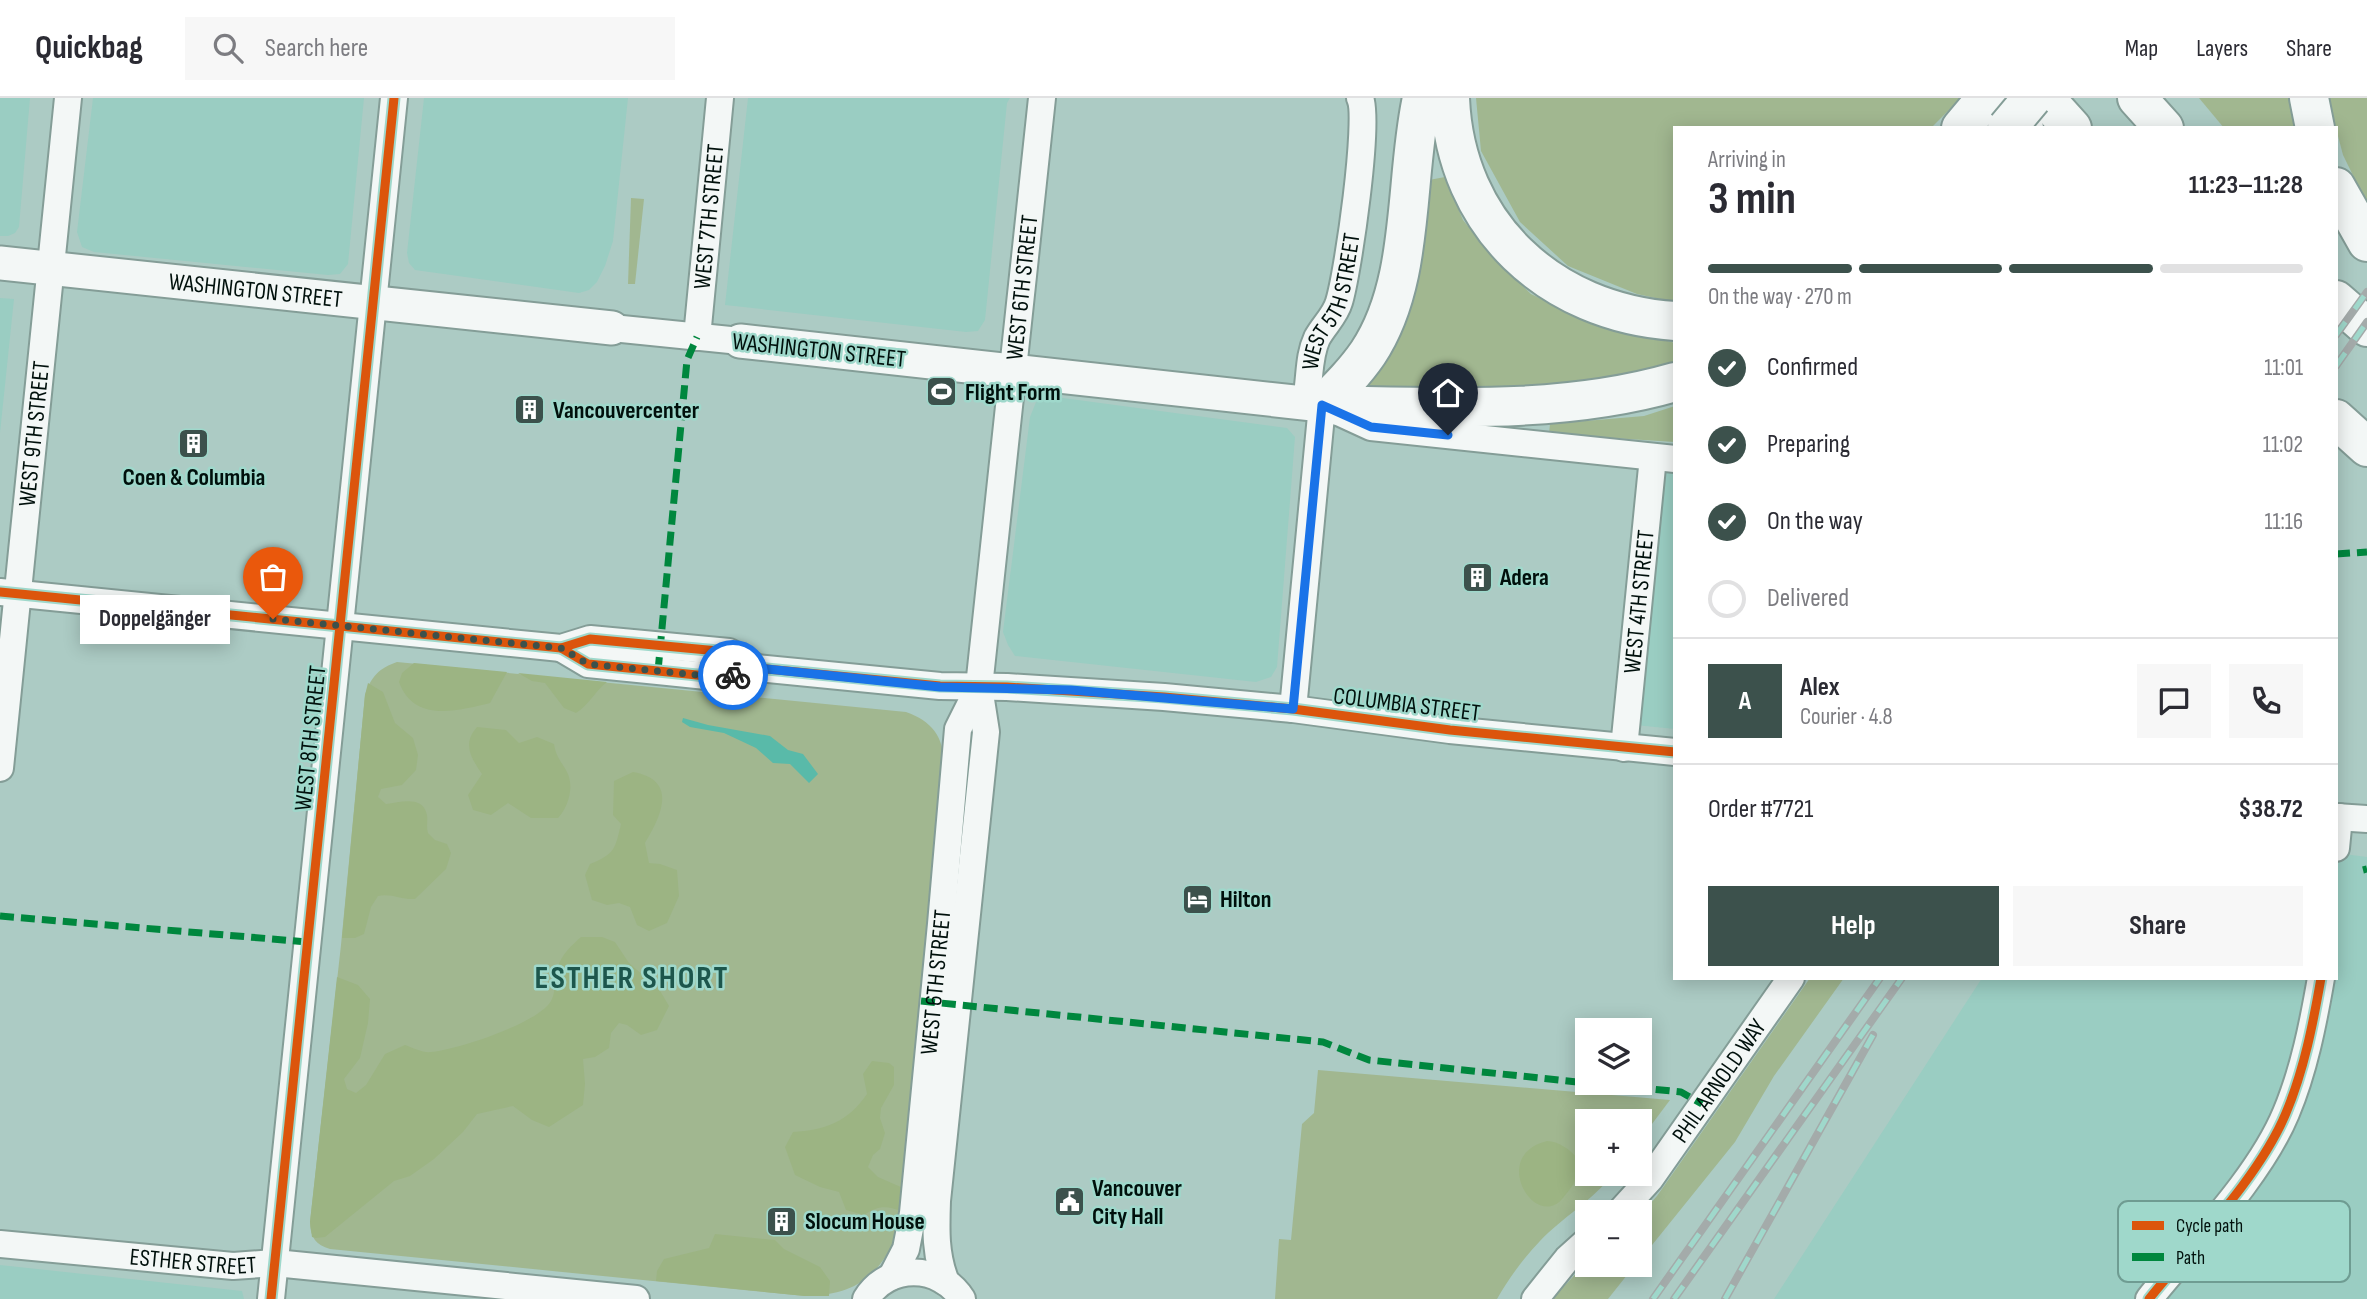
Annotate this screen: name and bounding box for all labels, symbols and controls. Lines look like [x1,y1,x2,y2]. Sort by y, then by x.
search box [185,17,675,80]
text: Quickbag [35,28,143,68]
icon: search [209,29,247,67]
text: Search here [265,33,368,64]
text: Map [2125,34,2158,63]
text: Layers [2196,34,2248,63]
text: Share [2286,34,2332,63]
street label: WEST 7TH STREET [688,142,731,291]
text: Arriving in [1708,146,1786,174]
text: 11:23–11:28 [2189,170,2303,201]
text: 3 min [1708,172,1796,227]
street label: WEST 6TH STREET [1000,213,1044,362]
street label: WEST 5TH STREET [1296,231,1367,372]
street label: WASHINGTON STREET [167,267,344,314]
text: On the way · 270 m [1708,283,1852,311]
street label: WASHINGTON STREET [731,327,907,374]
icon: check [1708,349,1746,387]
text: Confirmed [1767,352,1858,383]
text: 11:01 [2264,354,2303,382]
street label: WEST 9TH STREET [13,359,56,508]
pin [1418,363,1478,435]
icon: home [1429,374,1467,412]
sports icon: Flight Form [925,375,959,409]
place label: Flight Form [965,378,1061,407]
building icon: Vancouvercenter [513,393,547,427]
place label: Vancouvercenter [553,396,700,425]
building icon: Coen & Columbia [177,426,211,460]
icon: check [1708,426,1746,464]
text: Preparing [1767,429,1850,460]
text: 11:02 [2263,431,2303,459]
place label: Coen & Columbia [123,463,265,492]
icon: check [1708,503,1746,541]
text: On the way [1767,506,1863,537]
text: 11:16 [2264,508,2303,536]
street label: WEST 4TH STREET [1617,528,1661,675]
pin [243,547,303,619]
icon: bag [254,558,292,596]
building icon: Adera [1460,560,1494,594]
place label: Adera [1499,563,1549,592]
text: Delivered [1767,583,1849,614]
callout: Doppelgänger [80,594,231,644]
text: Doppelgänger [99,605,211,633]
courier [698,640,768,710]
icon: bike [714,656,752,694]
street label: WEST 8TH STREET [288,664,333,812]
button: chat [2137,664,2211,738]
button: phone [2229,664,2303,738]
text: Alex [1800,672,1840,703]
street label: COLUMBIA STREET [1332,681,1482,728]
text: A [1739,686,1751,717]
text: Courier · 4.8 [1800,703,1893,731]
text: Order #7721 [1708,794,1813,825]
text: $38.72 [2238,794,2303,825]
hotel icon: Hilton [1180,882,1214,916]
place label: Hilton [1220,885,1271,914]
button: Help [1708,886,1999,966]
button: Share [2013,886,2303,966]
street label: WEST 6TH STREET [914,908,957,1056]
district label: ESTHER SHORT [535,959,729,998]
street label: PHIL ARNOLD WAY [1666,1014,1773,1148]
map controls [1575,1018,1652,1277]
button: layers [1575,1018,1652,1095]
button: + [1575,1109,1652,1186]
place label: Vancouver City Hall [1092,1174,1182,1231]
public building icon: Vancouver City Hall [1052,1185,1086,1219]
button: − [1575,1200,1652,1277]
legend [2118,1201,2350,1282]
building icon: Slocum House [765,1204,799,1238]
place label: Slocum House [805,1207,925,1236]
text: Cycle path [2176,1215,2243,1238]
street label: ESTHER STREET [128,1242,258,1281]
text: Path [2176,1247,2205,1270]

